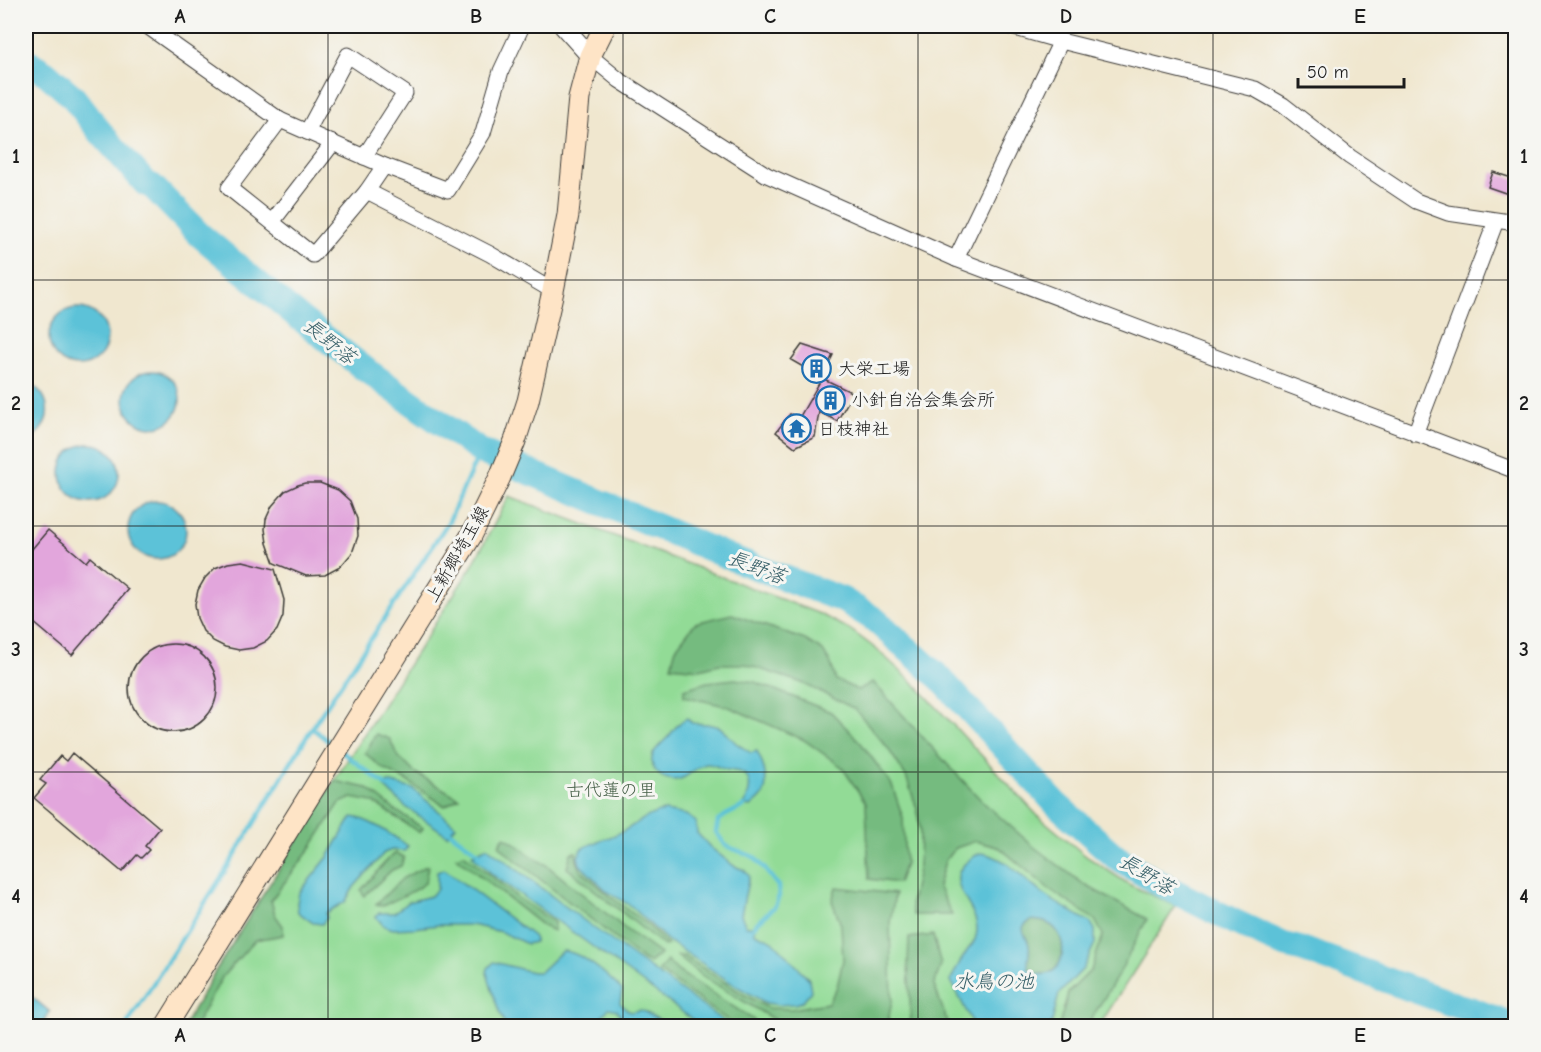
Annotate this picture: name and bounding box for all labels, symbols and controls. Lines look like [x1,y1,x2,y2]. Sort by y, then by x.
text: A [174,5,186,28]
text: B [470,5,482,28]
text: C [764,5,776,28]
text: D [1060,5,1072,28]
text: E [1354,5,1366,28]
scale bar [1298,51,1404,89]
text: 50 m [1307,62,1349,83]
text: 1 [12,145,20,168]
text: 1 [1520,145,1528,168]
water label: 長野落 [299,314,362,370]
building icon: 大栄工場 [801,353,833,385]
place label: 大栄工場 [838,359,910,380]
building icon: 小針自治会集会所 [814,384,846,416]
place label: 小針自治会集会所 [851,390,995,411]
text: 2 [11,392,21,415]
text: 2 [1519,392,1529,415]
temple icon: 日枝神社 [781,413,813,445]
place label: 日枝神社 [818,419,890,440]
street label: 上新郷埼玉線 [421,502,494,606]
water label: 長野落 [725,546,791,590]
text: 3 [11,638,21,661]
text: 3 [1519,638,1529,661]
park label: 古代蓮の里 [566,780,656,801]
water label: 長野落 [1115,849,1180,901]
text: 4 [11,885,21,908]
text: 4 [1519,885,1529,908]
water label: 水鳥の池 [954,970,1035,993]
text: A [174,1024,186,1047]
text: B [470,1024,482,1047]
text: C [764,1024,776,1047]
text: D [1060,1024,1072,1047]
text: E [1354,1024,1366,1047]

